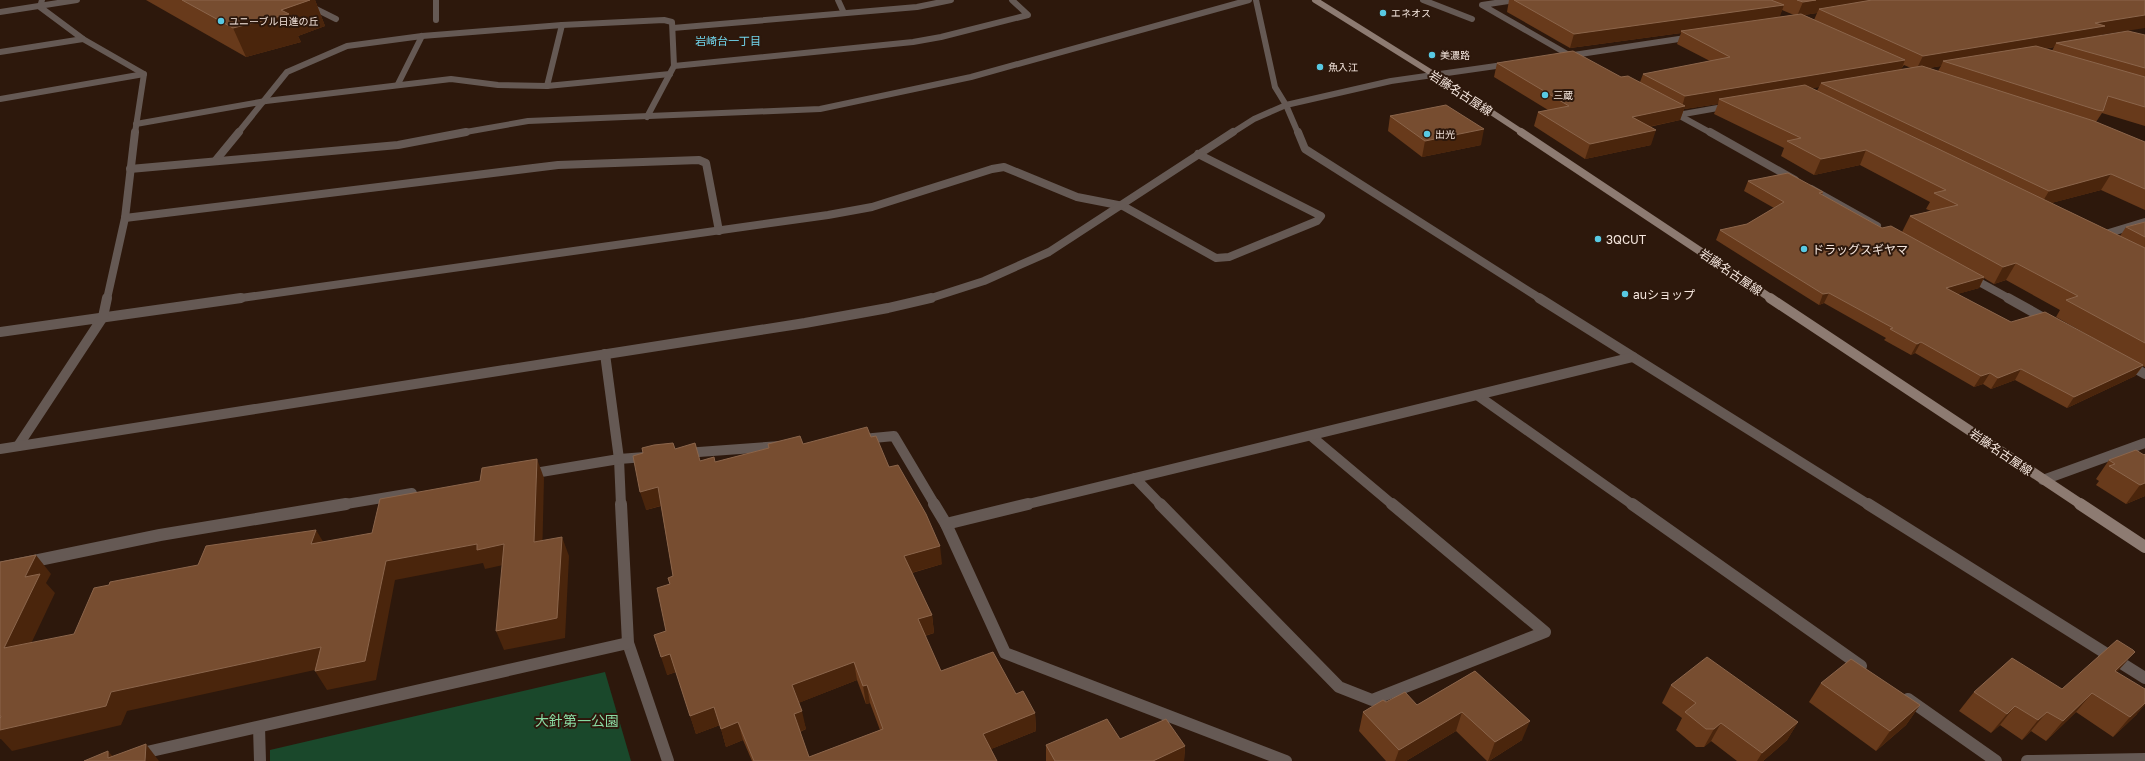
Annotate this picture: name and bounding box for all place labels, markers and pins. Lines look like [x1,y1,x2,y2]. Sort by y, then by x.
place label: エネオス [1391,7,1431,19]
marker: エネオス [1378,8,1388,18]
place label: ユニーブル日進の丘 [229,15,318,27]
marker: ユニーブル日進の丘 [216,16,226,26]
place label: 美濃路 [1440,49,1470,61]
marker: 美濃路 [1427,50,1437,60]
place label: 魚入江 [1328,61,1358,73]
marker: 魚入江 [1315,62,1325,72]
place label: 三蔵 [1553,89,1573,101]
marker: 三蔵 [1540,90,1550,100]
place label: 出光 [1435,128,1455,140]
marker: 出光 [1422,129,1432,139]
place label: 3QCUT [1606,232,1647,247]
marker: 3QCUT [1593,234,1603,244]
place label: ドラッグスギヤマ [1812,242,1908,257]
marker: ドラッグスギヤマ [1799,244,1809,254]
place label: auショップ [1633,287,1695,302]
marker: auショップ [1620,289,1630,299]

